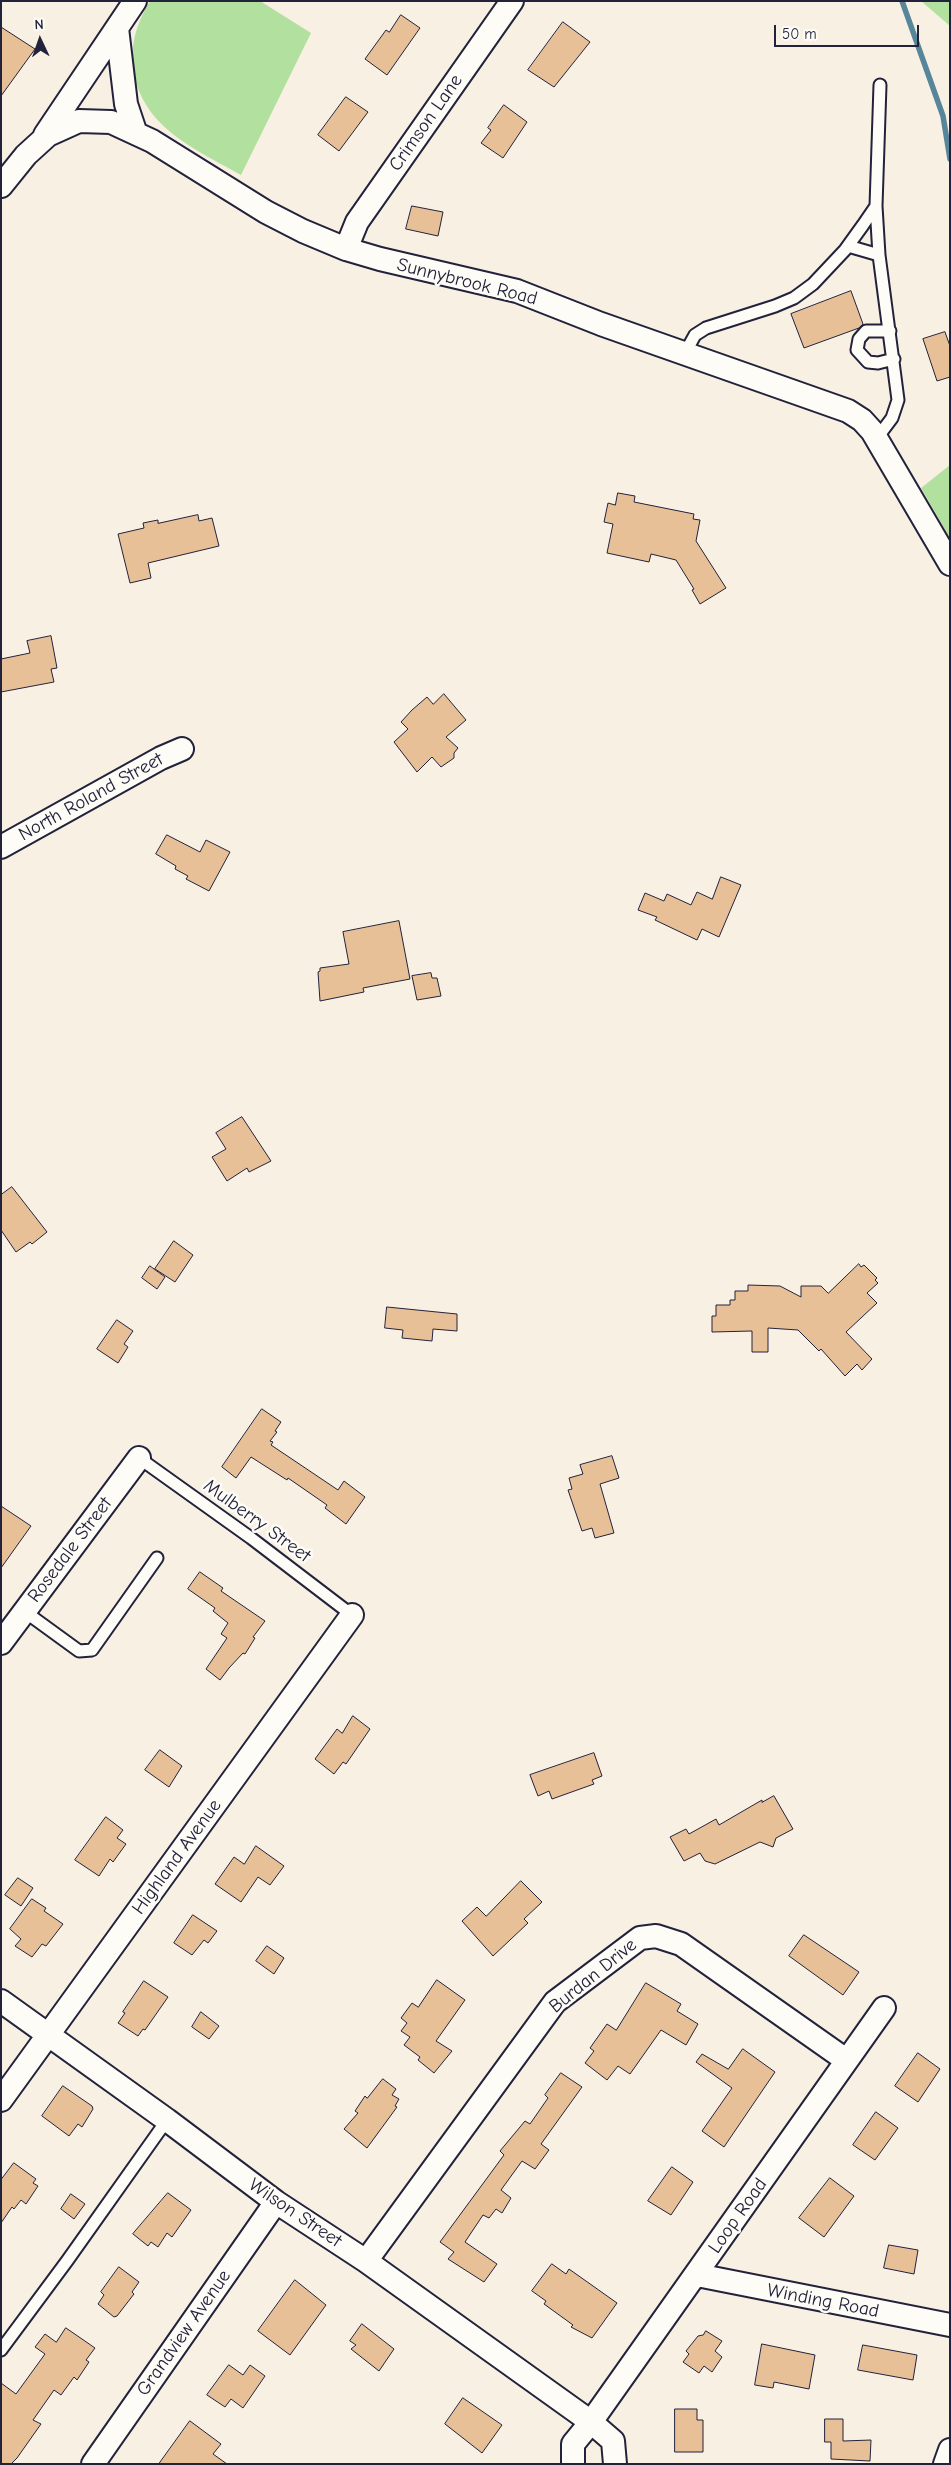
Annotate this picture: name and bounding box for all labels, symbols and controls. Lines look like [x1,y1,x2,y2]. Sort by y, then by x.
north arrow [15,15,65,65]
scale bar [776,15,921,47]
text: N [34,16,44,33]
text: 50 m [782,25,817,43]
street label: Crimson Lane [384,70,468,176]
street label: Sunnybrook Road [395,254,539,310]
street label: North Roland Street [15,748,167,846]
street label: Mulberry Street [199,1474,315,1568]
street label: Rosedale Street [23,1493,117,1607]
street label: Highland Avenue [128,1795,226,1919]
street label: Burdan Drive [545,1934,641,2018]
street label: Wilson Street [244,2174,346,2252]
street label: Loop Road [704,2174,772,2258]
street label: Grandview Avenue [132,2266,236,2400]
street label: Winding Road [765,2279,881,2323]

